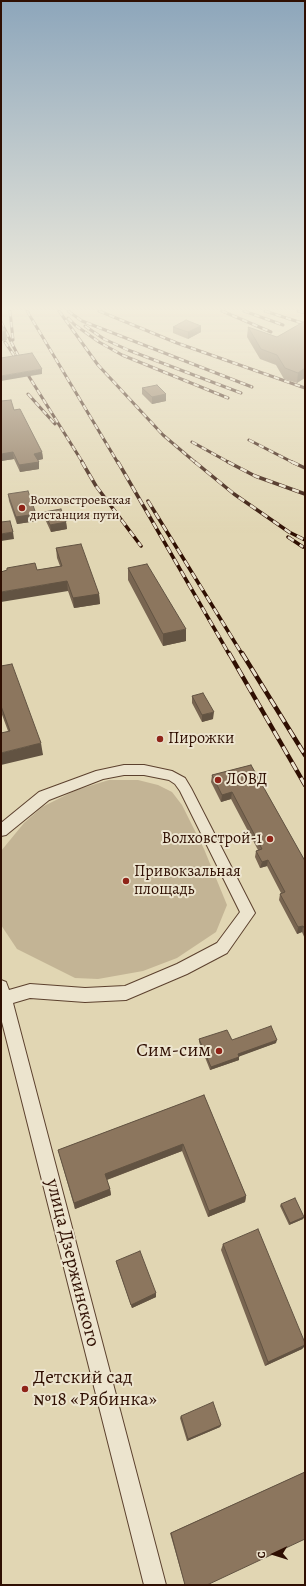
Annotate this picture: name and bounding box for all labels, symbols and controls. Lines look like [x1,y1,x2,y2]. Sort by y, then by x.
place label: Волховстроевская дистанция пути [30,493,131,524]
marker: Волховстроевская дистанция пути [17,503,27,513]
place label: Пирожки [168,729,234,749]
marker: Пирожки [155,734,165,744]
place label: ЛОВД [226,770,267,790]
marker: ЛОВД [213,775,223,785]
place label: Волховстрой-1 [162,829,262,849]
marker: Волховстрой-1 [265,834,275,844]
place label: Привокзальная площадь [134,862,241,900]
marker: Привокзальная площадь [121,876,131,886]
place label: Сим-сим [136,1040,211,1062]
marker: Сим-сим [214,1046,224,1056]
street label: улица Дзержинского [40,1177,104,1349]
place label: Детский сад №18 «Рябинка» [33,1367,157,1411]
marker: Детский сад №18 «Рябинка» [20,1384,30,1394]
north arrow [254,1534,294,1574]
text: С [254,1551,269,1559]

